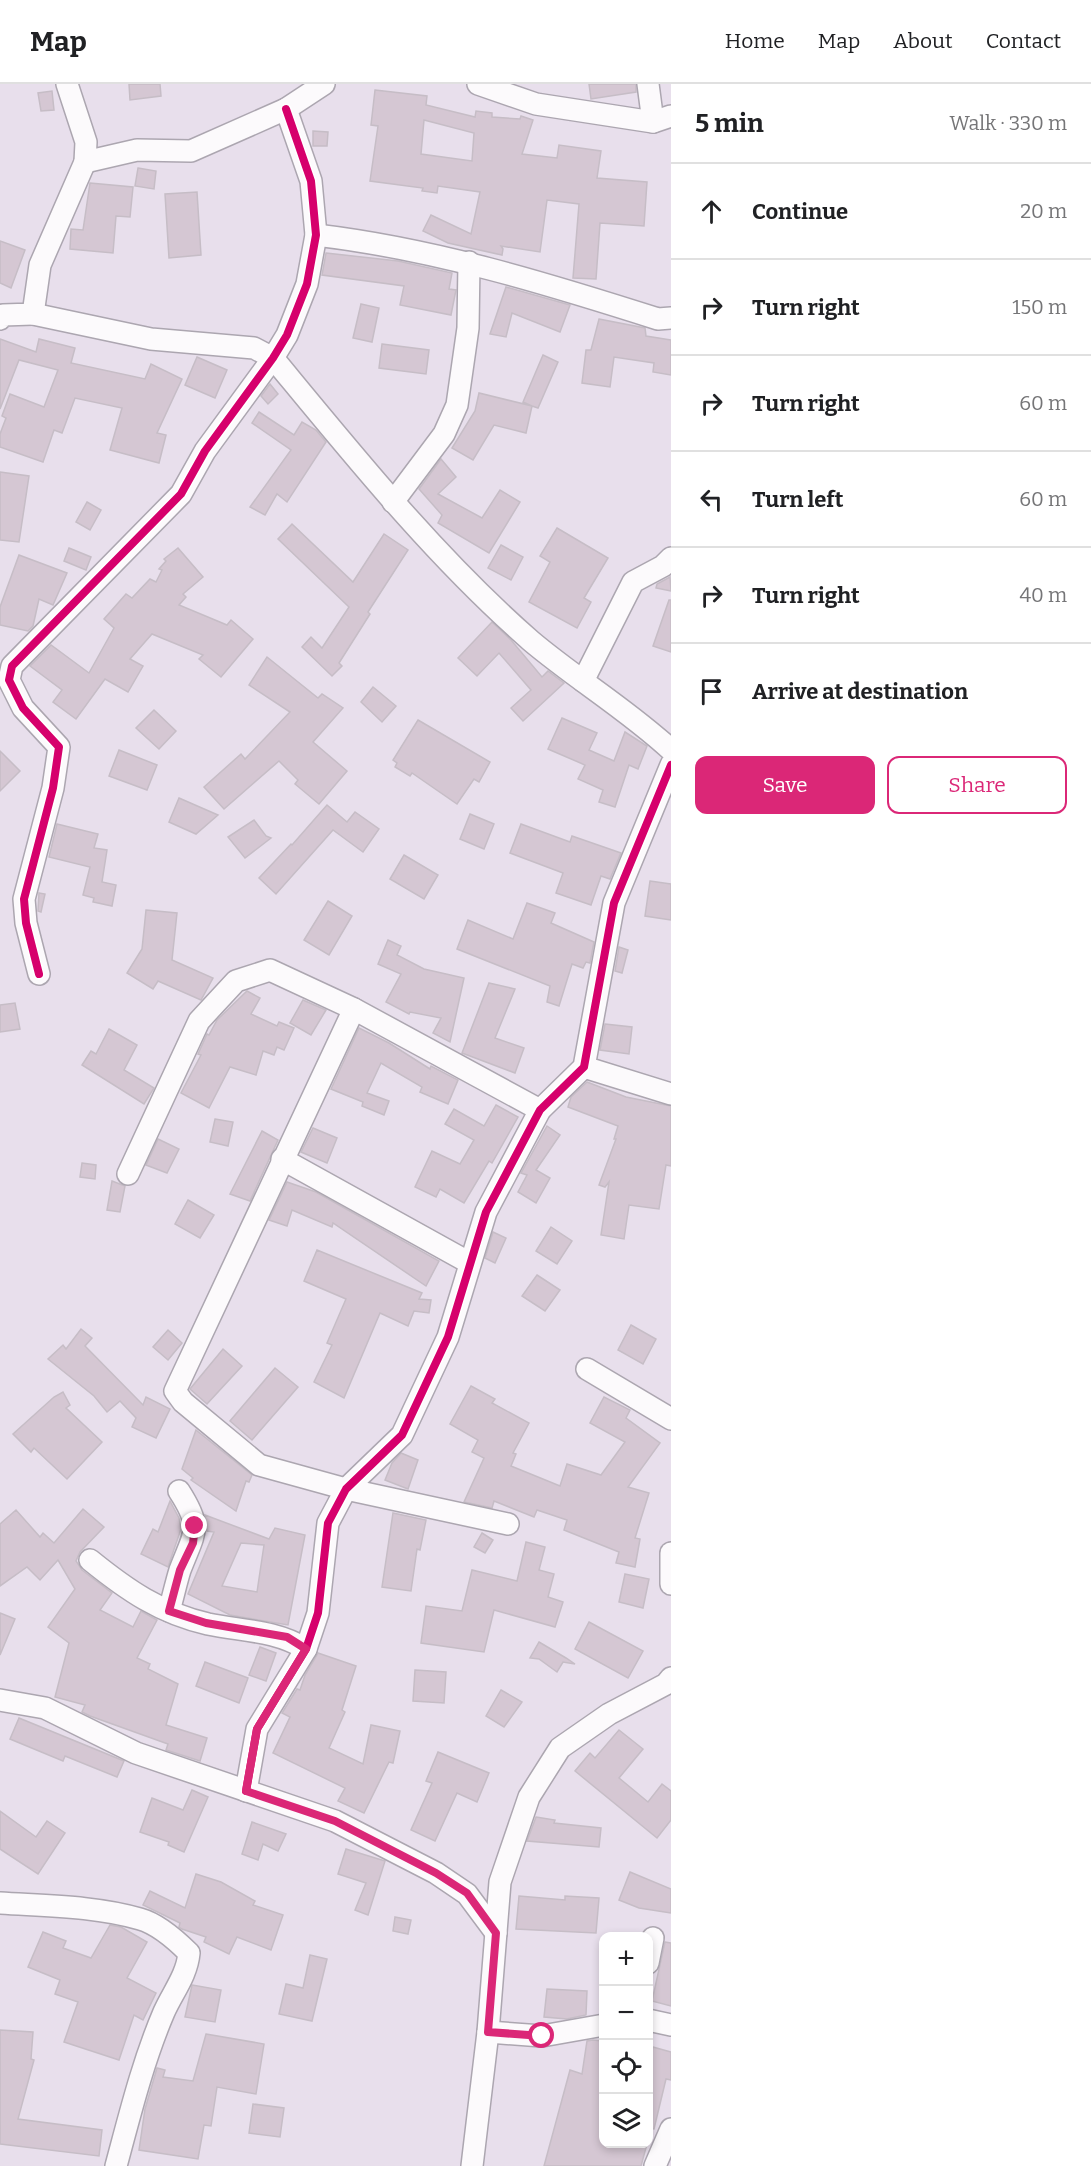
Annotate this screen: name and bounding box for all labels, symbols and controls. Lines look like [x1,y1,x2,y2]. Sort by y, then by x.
text: Map [30,25,87,58]
text: Home [725,28,785,54]
text: Map [818,28,860,54]
text: About [893,28,953,54]
text: Contact [986,28,1061,54]
text: 5 min [695,108,764,139]
text: Walk · 330 m [950,111,1067,135]
icon: ahead [695,195,728,228]
text: Continue [752,198,848,225]
text: 20 m [1020,199,1067,223]
icon: right [695,291,728,324]
text: Turn right [752,294,860,321]
text: 150 m [1012,295,1067,319]
icon: right [695,387,728,420]
text: Turn right [752,390,860,417]
text: 60 m [1019,391,1067,415]
icon: left [695,483,728,516]
text: Turn left [752,486,844,513]
text: 60 m [1019,487,1067,511]
icon: right [695,579,728,612]
text: Turn right [752,582,860,609]
text: 40 m [1019,583,1067,607]
icon: arrive [695,675,728,708]
text: Arrive at destination [752,678,968,705]
button: Save [695,756,875,814]
button: Share [887,756,1067,814]
route end [181,1512,207,1538]
map controls [599,1932,653,2148]
button: + [599,1932,653,1986]
button: − [599,1986,653,2040]
route start [528,2022,554,2048]
button: locate [599,2040,653,2094]
button: layers [599,2094,653,2148]

